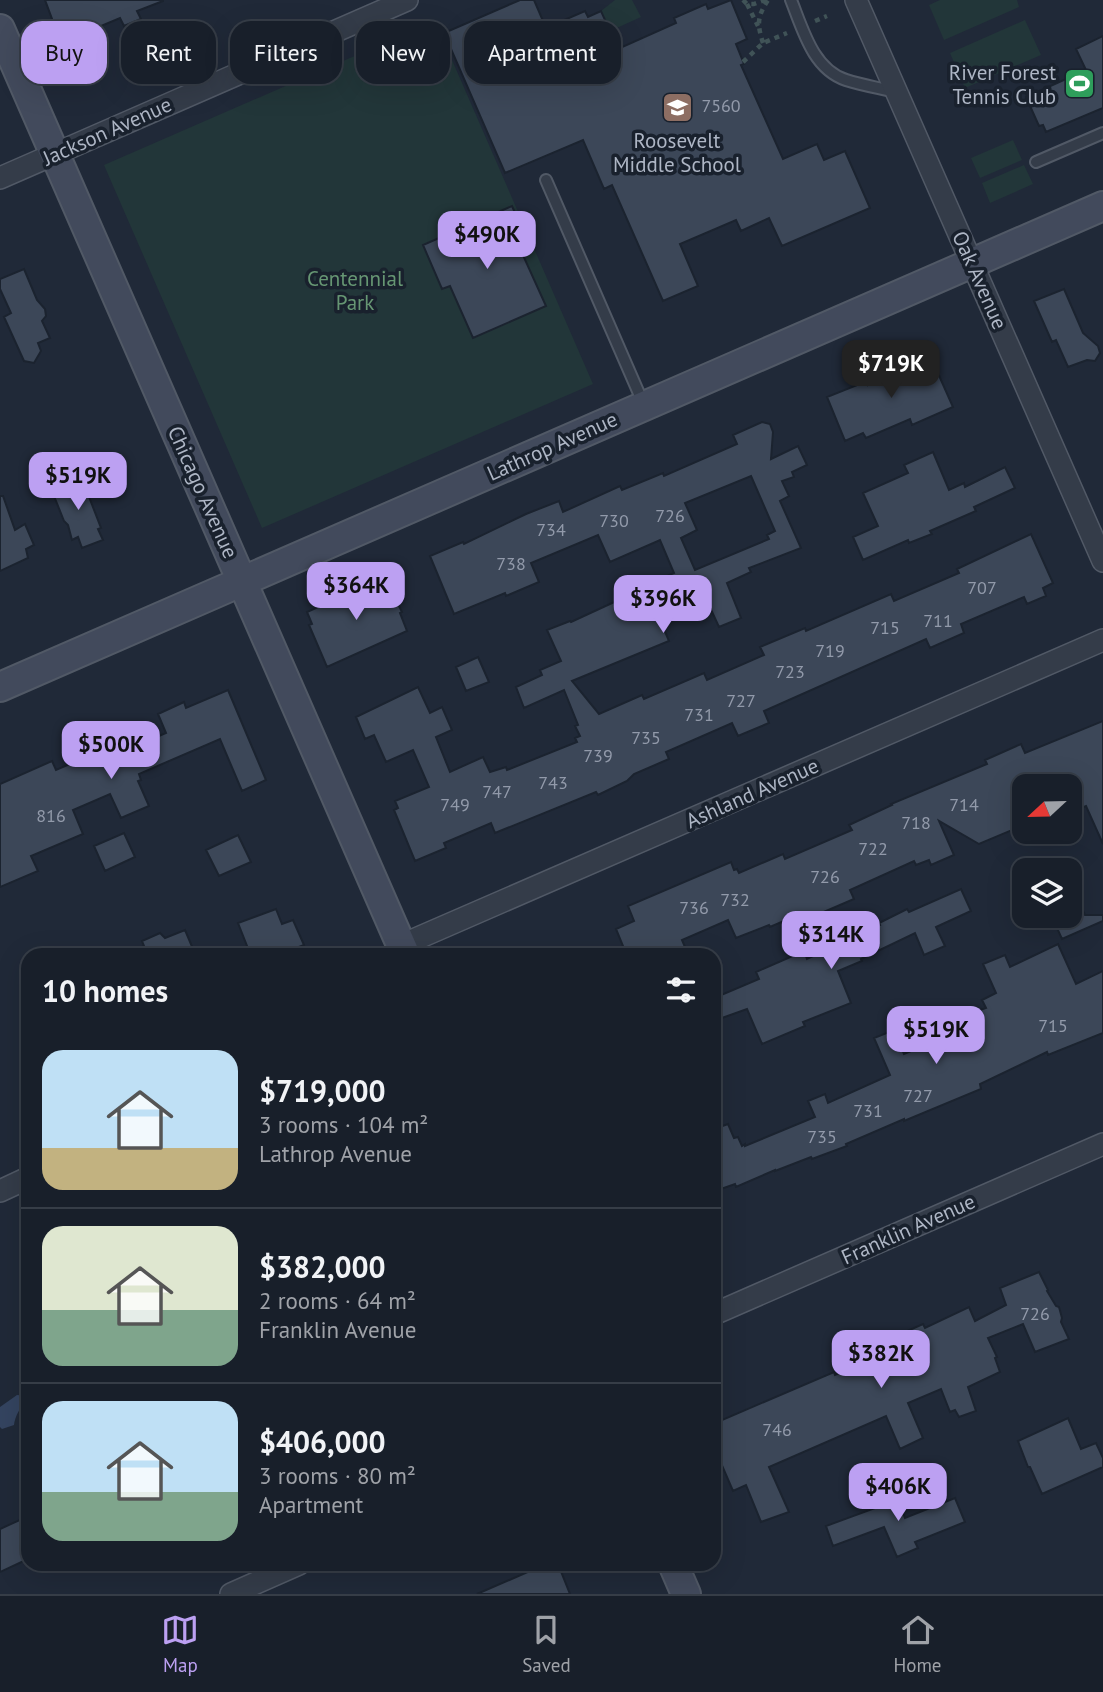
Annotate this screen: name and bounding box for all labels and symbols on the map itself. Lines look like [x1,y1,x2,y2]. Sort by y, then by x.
place label: River Forest Tennis Club [949,59,1056,110]
sports icon: River Forest Tennis Club [1062,67,1096,101]
street label: Jackson Avenue [37,91,176,172]
school or university icon: Roosevelt Middle School [660,91,694,125]
house number: 7560 [701,94,741,117]
place label: Roosevelt Middle School [613,127,741,178]
pin: $490K [438,212,536,271]
street label: Oak Avenue [946,227,1014,333]
park label: Centennial Park [307,265,403,316]
pin: $719K [842,340,940,400]
street label: Lathrop Avenue [483,405,621,487]
street label: Chicago Avenue [162,422,244,562]
pin: $519K [29,452,127,512]
house number: 726 [655,504,685,527]
house number: 730 [599,509,629,532]
house number: 734 [536,518,566,541]
house number: 738 [496,552,526,575]
pin: $364K [307,562,405,622]
pin: $396K [614,576,712,635]
house number: 707 [967,576,997,599]
house number: 711 [923,609,953,632]
house number: 715 [870,616,900,639]
house number: 719 [815,639,845,662]
house number: 723 [775,660,805,683]
house number: 727 [726,689,756,712]
house number: 731 [684,703,714,726]
pin: $500K [62,722,160,781]
house number: 735 [631,726,661,749]
house number: 739 [583,744,613,767]
street label: Ashland Avenue [681,752,823,834]
house number: 743 [538,771,568,794]
north arrow [1012,774,1082,844]
house number: 747 [482,780,512,803]
house number: 749 [440,793,470,816]
house number: 714 [949,793,979,816]
house number: 816 [36,804,66,827]
house number: 718 [901,811,931,834]
house number: 722 [858,837,888,860]
house number: 726 [810,865,840,888]
house number: 732 [720,888,750,911]
house number: 736 [679,896,709,919]
pin: $314K [782,912,880,971]
pin: $519K [887,1006,985,1066]
house number: 715 [1038,1014,1068,1037]
house number: 727 [903,1084,933,1107]
house number: 731 [853,1099,883,1122]
house number: 735 [807,1125,837,1148]
street label: Franklin Avenue [837,1187,979,1271]
house number: 726 [1020,1302,1050,1325]
pin: $382K [832,1330,930,1390]
house number: 746 [762,1418,792,1441]
pin: $406K [849,1464,947,1523]

